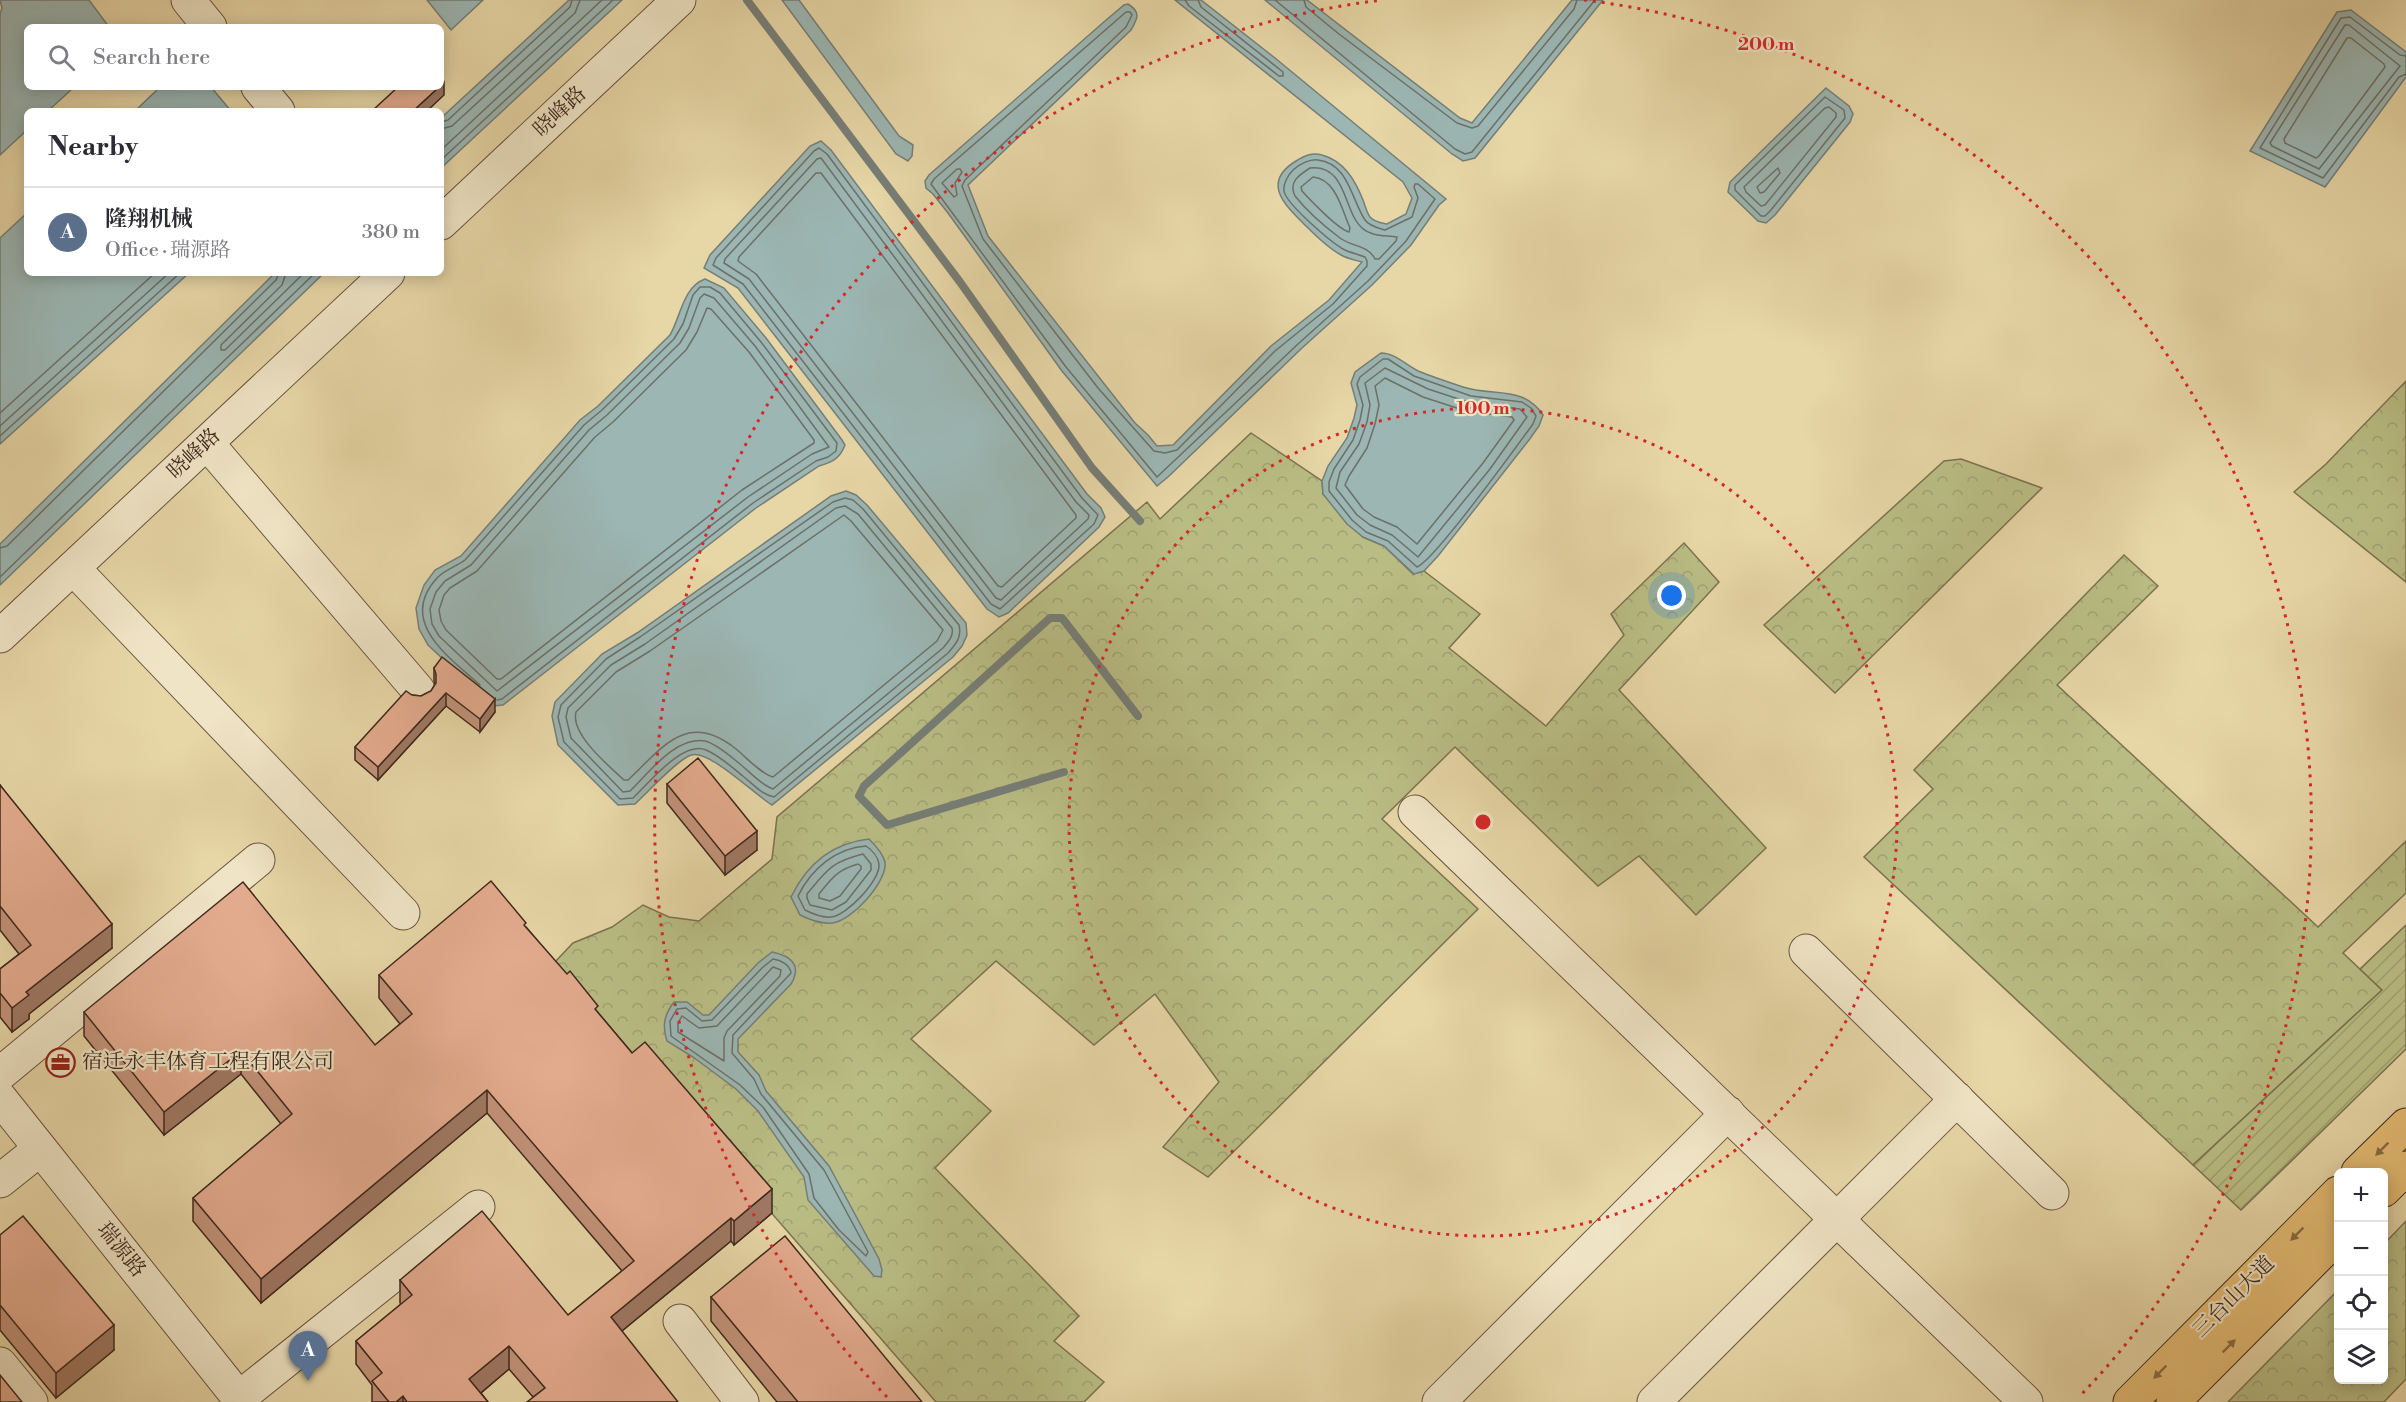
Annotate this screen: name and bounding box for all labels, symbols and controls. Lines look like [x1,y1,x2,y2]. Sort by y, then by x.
search box [24,24,444,90]
text: 200 m [1738,33,1795,56]
icon: search [45,41,78,74]
text: Search here [93,44,210,71]
street label: 晓峰路 [528,81,592,143]
text: Nearby [48,131,138,163]
text: 隆翔机械 [105,206,193,233]
text: A [60,220,75,245]
text: 380 m [362,220,420,245]
text: Office · 瑞源路 [105,238,230,263]
text: 100 m [1456,397,1510,420]
street label: 晓峰路 [162,423,226,485]
your location [1657,581,1686,610]
centre of rings [1473,812,1493,832]
office icon: 宿迁永丰体育工程有限公司 [45,1046,77,1078]
place label: 宿迁永丰体育工程有限公司 [82,1049,334,1075]
one-way arrow [2376,1141,2390,1155]
map controls [2334,1168,2388,1384]
button: + [2334,1168,2388,1222]
street label: 瑞源路 [91,1217,151,1283]
button: − [2334,1222,2388,1276]
one-way arrow [2291,1227,2305,1241]
street label: 三台山大道 [2188,1251,2280,1343]
button: locate [2334,1276,2388,1330]
button: layers [2334,1330,2388,1384]
pin: A [288,1332,328,1381]
one-way arrow [2222,1339,2236,1353]
one-way arrow [2153,1365,2167,1379]

